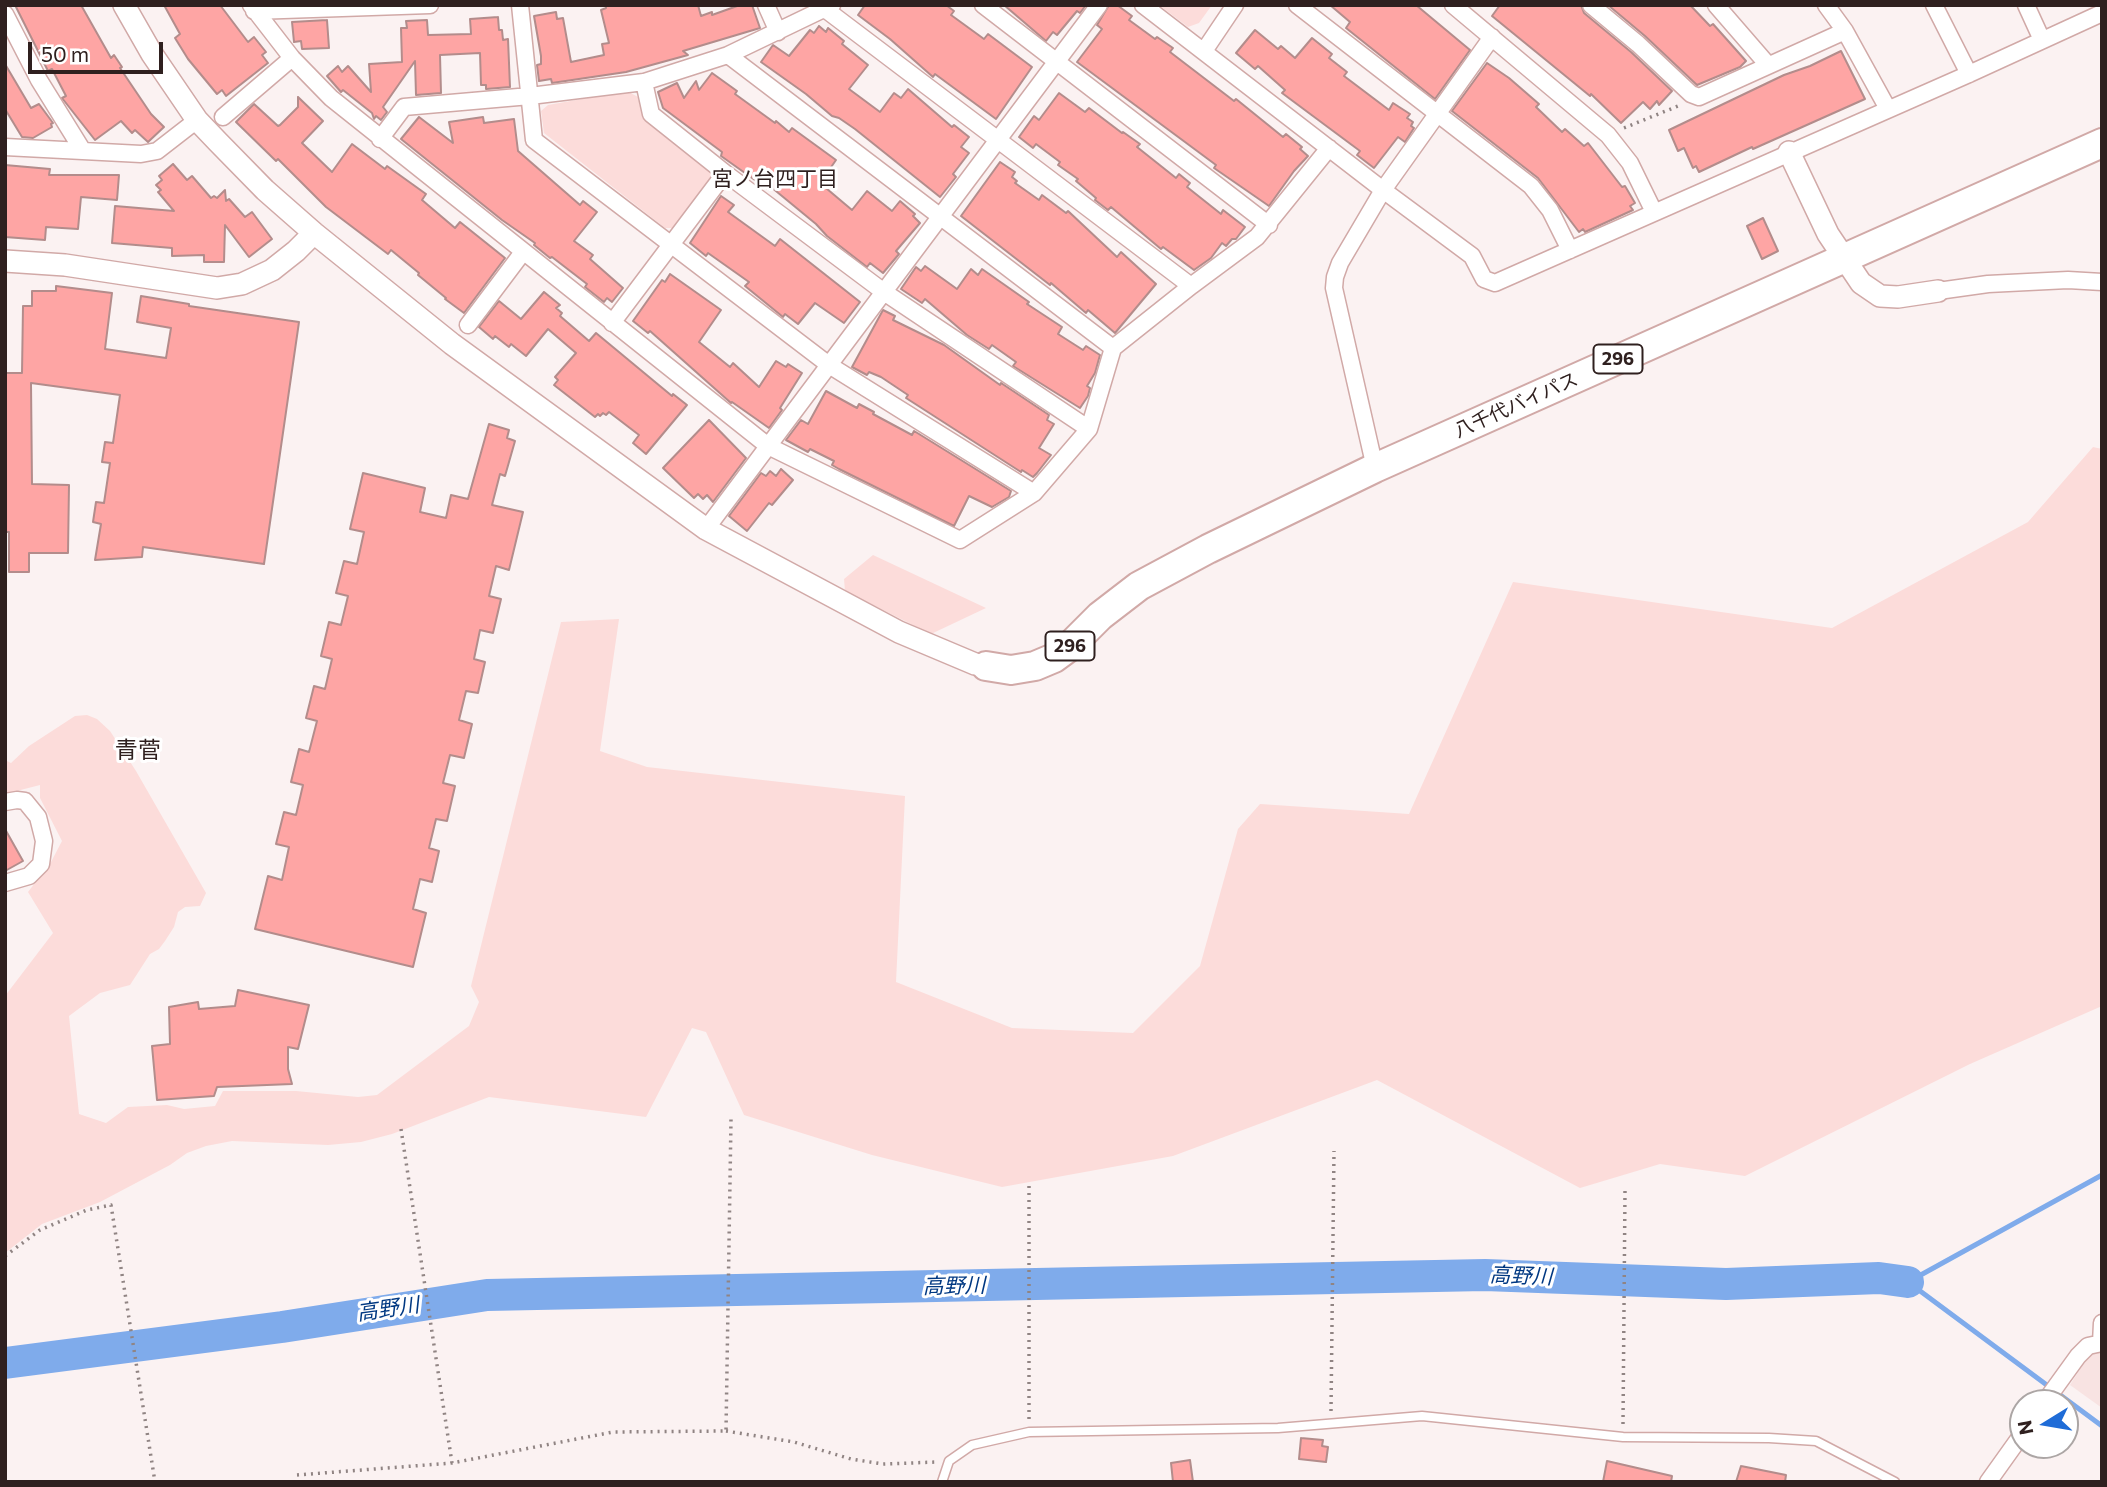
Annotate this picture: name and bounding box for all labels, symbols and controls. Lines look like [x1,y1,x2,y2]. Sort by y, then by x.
scale bar [32,28,166,72]
text: 50 m [41,41,89,66]
district label: 宮ノ台四丁目 [712,166,838,192]
road number: 296 [1594,344,1642,374]
street label: 八千代バイパス [1451,368,1581,442]
road number: 296 [1046,632,1094,660]
district label: 青菅 [115,736,161,764]
water label: 高野川 [1489,1262,1553,1290]
water label: 高野川 [922,1273,986,1299]
water label: 高野川 [355,1292,421,1326]
north arrow [2009,1389,2079,1459]
text: N [2012,1419,2038,1437]

